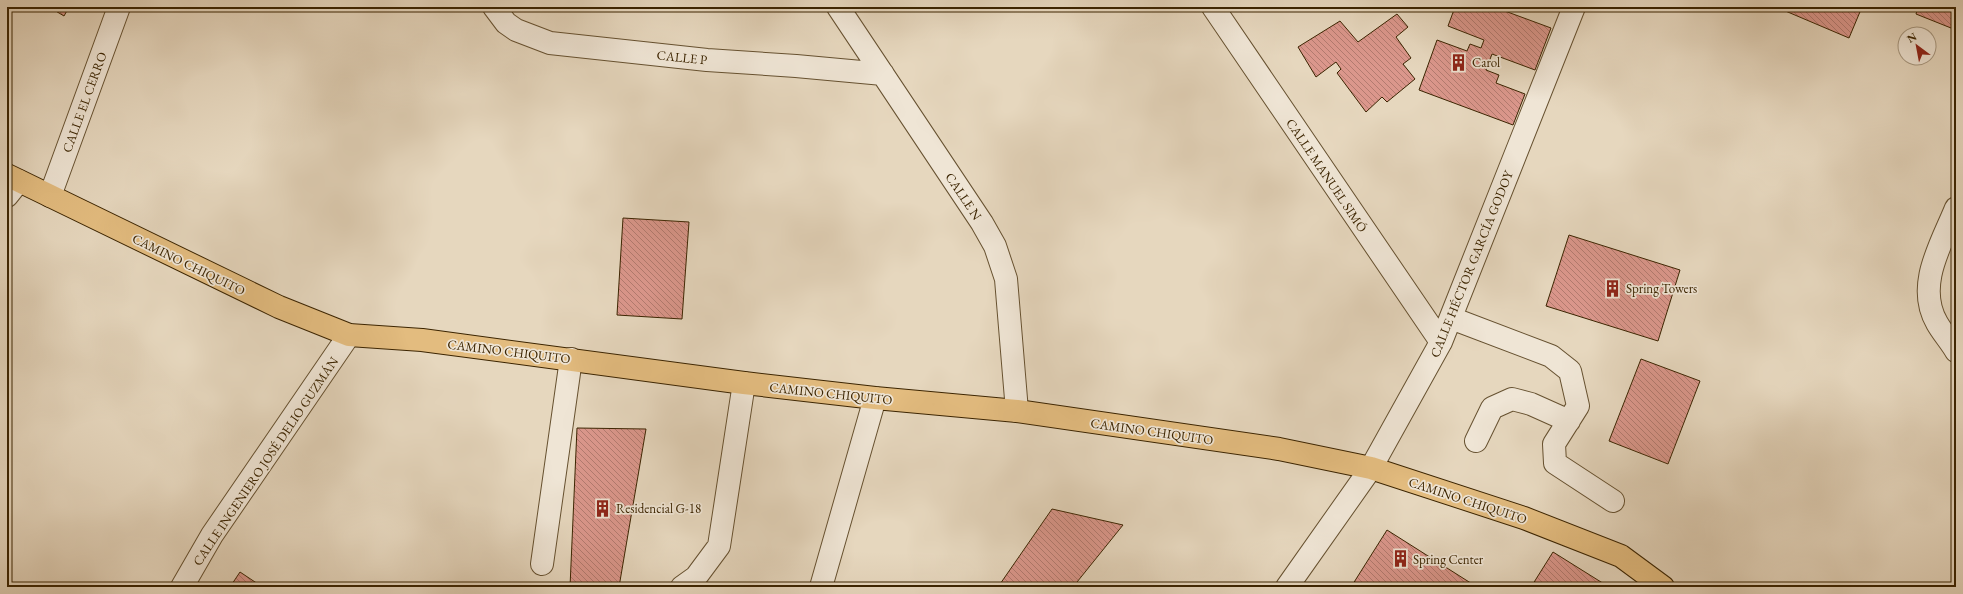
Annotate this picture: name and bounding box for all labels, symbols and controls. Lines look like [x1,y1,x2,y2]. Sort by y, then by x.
north arrow [1897,26,1937,66]
text: N [1904,29,1919,46]
street label: CALLE P [656,46,708,69]
street label: CALLE EL CERRO [58,49,111,155]
building icon: Carol [1449,52,1469,72]
place label: Carol [1472,54,1500,71]
street label: CALLE MANUEL SIMÓ [1282,115,1371,235]
street label: CALLE HÉCTOR GARCÍA GODOY [1426,167,1517,360]
street label: CALLE N [942,169,986,224]
street label: CAMINO CHIQUITO [129,230,248,299]
building icon: Spring Towers [1603,278,1623,298]
place label: Spring Towers [1626,280,1697,297]
street label: CAMINO CHIQUITO [447,336,571,367]
street label: CALLE INGENIERO JOSÉ DELIO GUZMÁN [189,353,342,569]
street label: CAMINO CHIQUITO [769,379,893,408]
street label: CAMINO CHIQUITO [1090,414,1214,449]
street label: CAMINO CHIQUITO [1406,473,1529,528]
building icon: Residencial G-18 [593,498,613,518]
place label: Residencial G-18 [616,500,701,517]
building icon: Spring Center [1390,549,1410,569]
place label: Spring Center [1413,551,1484,568]

